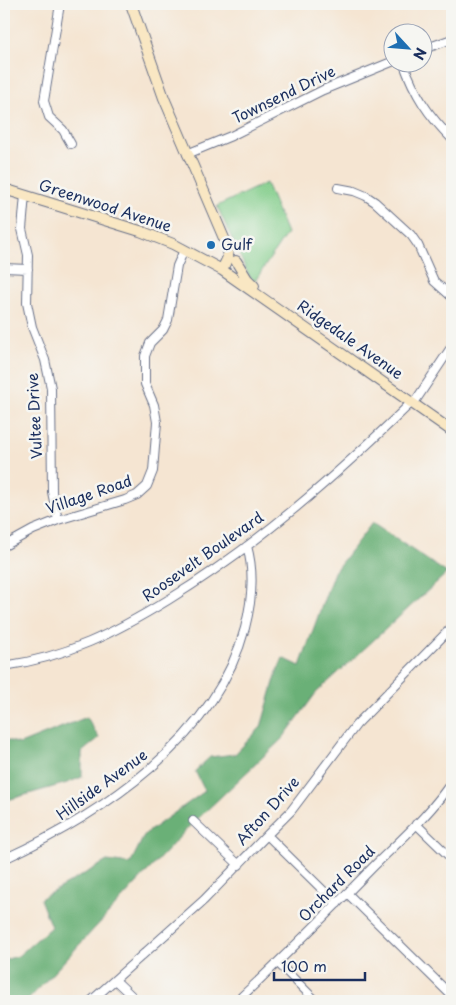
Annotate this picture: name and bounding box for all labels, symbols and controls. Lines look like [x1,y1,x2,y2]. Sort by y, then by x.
north arrow [384,22,434,72]
text: N [408,44,432,64]
street label: Townsend Drive [228,59,339,129]
street label: Greenwood Avenue [36,172,175,237]
place label: Gulf [221,232,253,255]
marker: Gulf [205,239,217,251]
street label: Ridgedale Avenue [293,294,408,384]
street label: Vultee Drive [20,372,47,460]
street label: Village Road [42,468,135,519]
street label: Roosevelt Boulevard [137,505,268,606]
street label: Hillside Avenue [51,743,152,825]
street label: Afton Drive [230,770,304,850]
street label: Orchard Road [292,839,380,926]
scale bar [274,950,365,982]
text: 100 m [281,954,327,977]

